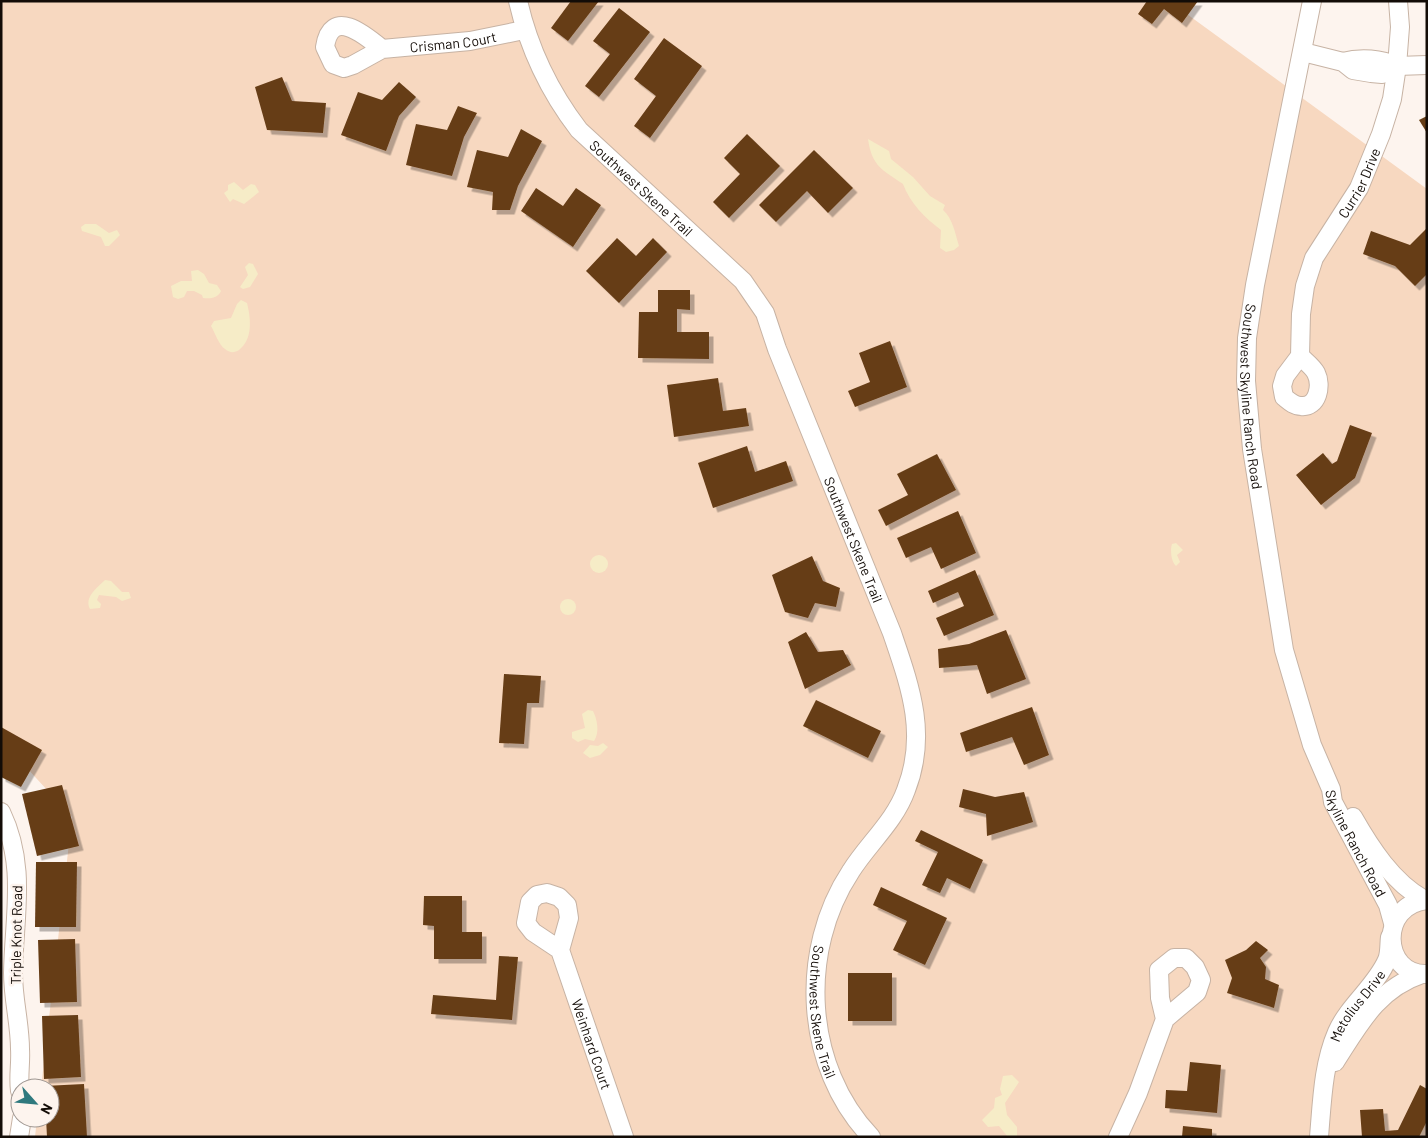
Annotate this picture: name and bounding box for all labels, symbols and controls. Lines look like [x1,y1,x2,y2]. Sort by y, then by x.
street label: Crisman Court [409,27,498,55]
street label: Southwest Skene Trail [587,136,697,239]
street label: Currier Drive [1334,145,1383,221]
street label: Southwest Skyline Ranch Road [1237,303,1267,490]
street label: Southwest Skene Trail [821,474,887,605]
street label: Skyline Ranch Road [1323,789,1390,899]
street label: Triple Knot Road [7,885,25,985]
street label: Southwest Skene Trail [807,944,840,1081]
street label: Metolius Drive [1326,966,1388,1044]
street label: Weinhard Court [569,997,615,1091]
north arrow [10,1078,60,1128]
text: N [37,1101,57,1117]

